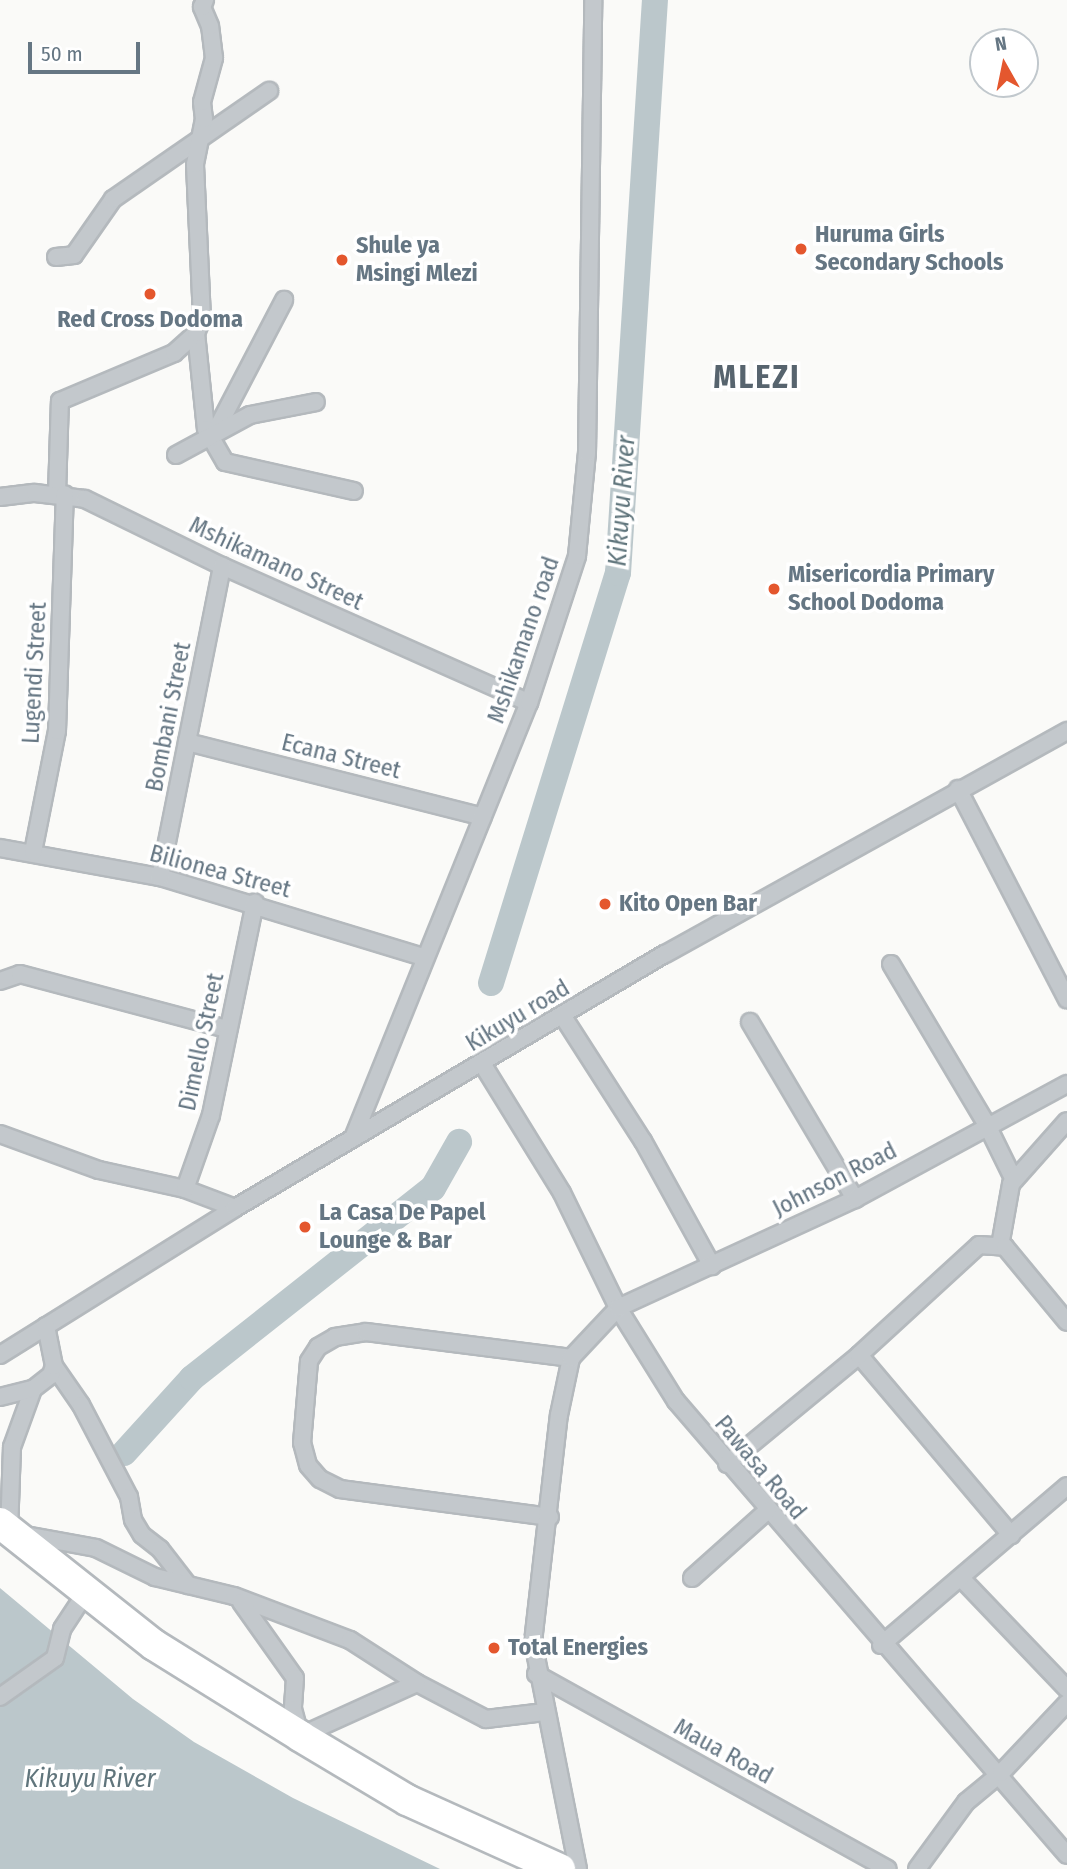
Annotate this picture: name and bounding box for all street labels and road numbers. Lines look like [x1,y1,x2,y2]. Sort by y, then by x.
street label: Mshikamano Street [184,511,368,617]
street label: Mshikamano road [482,553,566,727]
street label: Lugendi Street [17,601,53,745]
street label: Bombani Street [140,640,198,794]
street label: Ecana Street [279,728,403,786]
street label: Bilionea Street [146,839,294,905]
street label: Dimello Street [173,970,231,1114]
street label: Kikuyu road [461,974,575,1058]
street label: Johnson Road [768,1136,902,1224]
street label: Pawasa Road [708,1410,812,1526]
street label: Maua Road [669,1713,777,1791]

